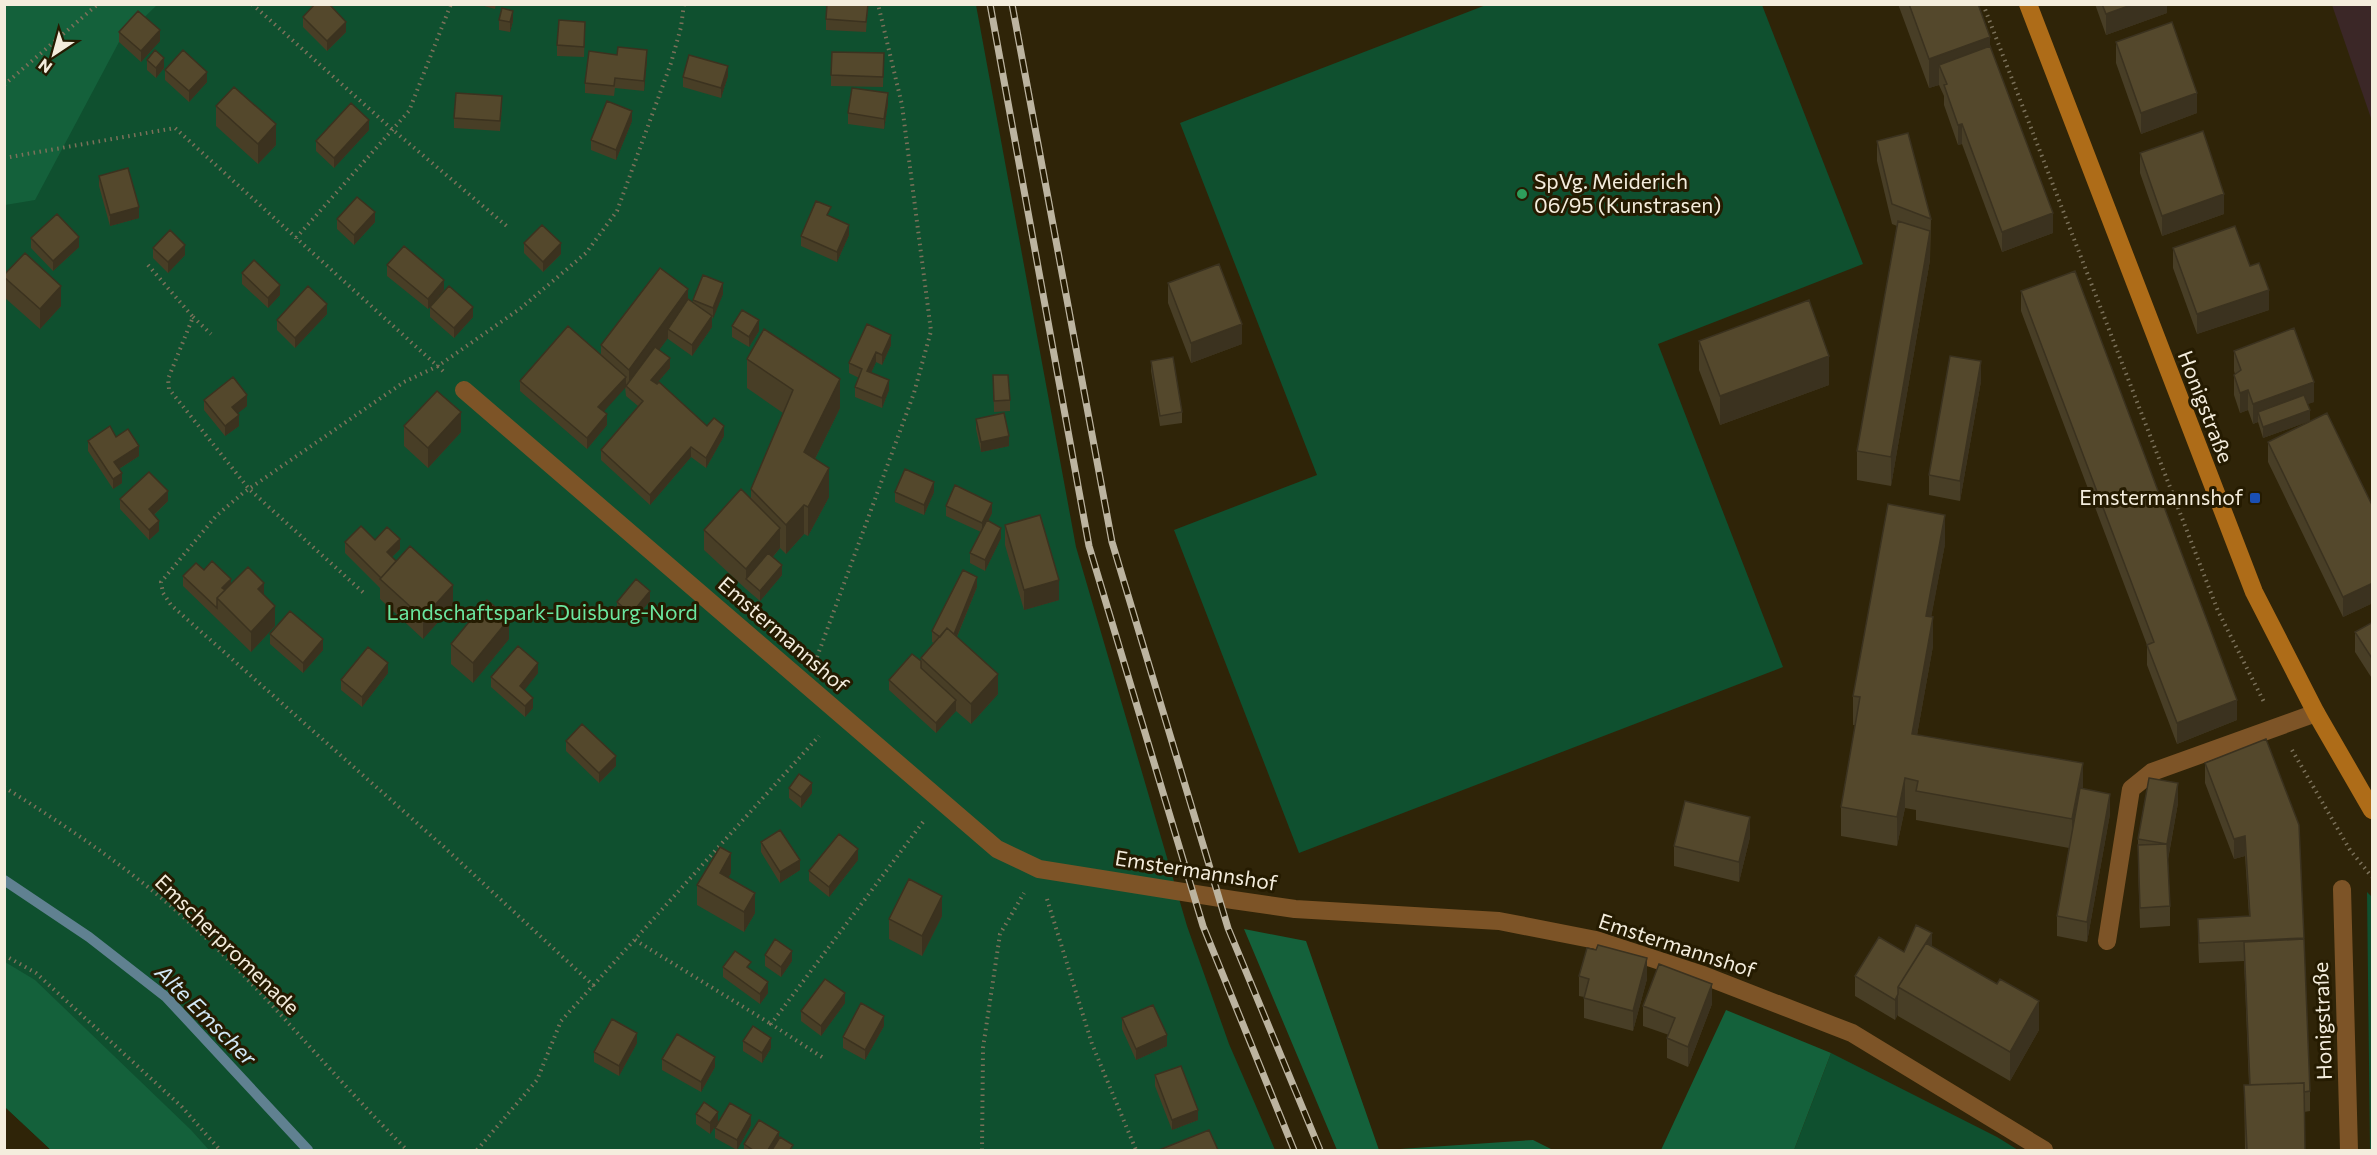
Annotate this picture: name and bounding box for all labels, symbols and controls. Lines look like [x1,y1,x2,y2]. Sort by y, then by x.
north arrow [24,24,84,84]
text: N [34,55,55,78]
place label: SpVg. Meiderich 06/95 (Kunstrasen) [1534,168,1721,217]
marker: SpVg. Meiderich 06/95 (Kunstrasen) [1515,187,1529,201]
street label: Honigstraße [2174,347,2239,466]
place label: Emstermannshof [2079,484,2244,509]
marker: Emstermannshof [2248,491,2262,505]
street label: Emstermannshof [714,571,855,698]
park label: Landschaftspark-Duisburg-Nord [386,599,698,624]
street label: Emstermannshof [1113,844,1280,895]
street label: Emscherpromenade [151,869,305,1019]
street label: Emstermannshof [1596,907,1760,982]
water label: Alte Emscher [150,958,263,1072]
street label: Honigstraße [2307,962,2336,1081]

